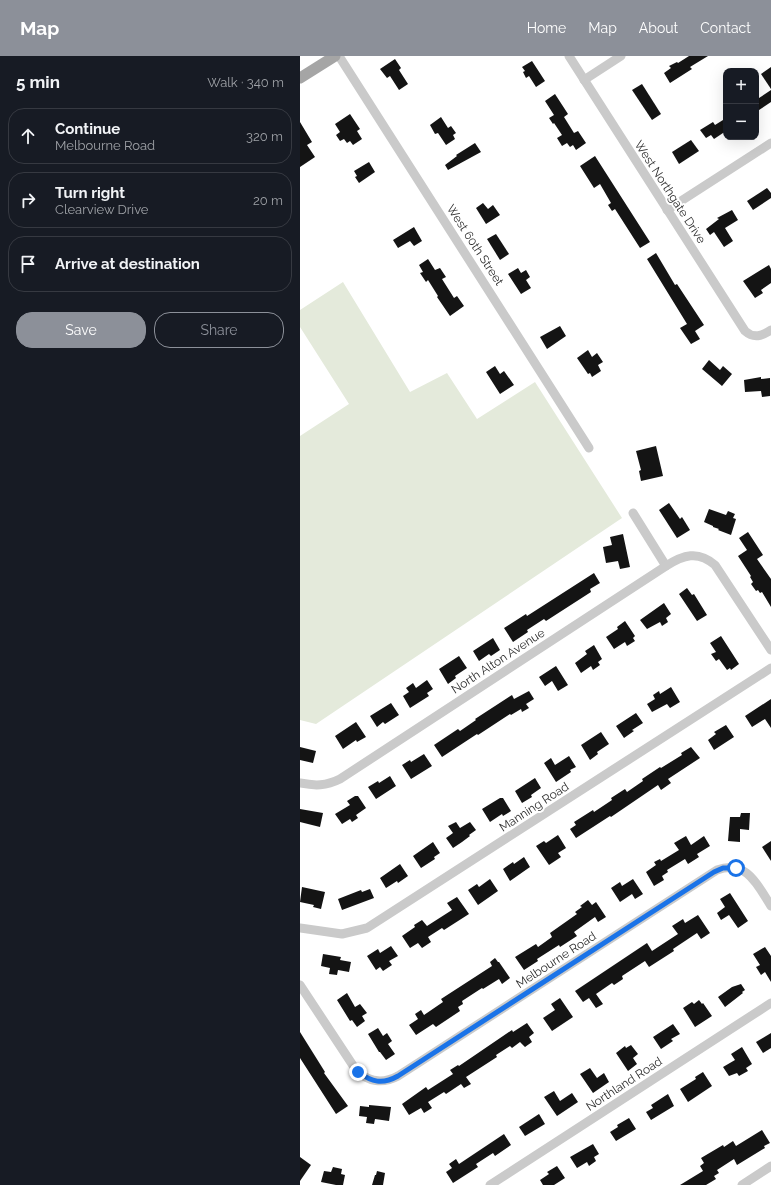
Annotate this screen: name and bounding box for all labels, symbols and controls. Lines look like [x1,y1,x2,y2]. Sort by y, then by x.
text: Map [20,17,59,39]
text: Home [527,20,566,36]
text: Map [588,20,617,36]
text: About [639,20,678,36]
text: Contact [700,20,751,36]
map controls [723,68,759,140]
button: + [723,68,759,104]
text: 5 min [16,72,60,92]
text: Walk · 340 m [207,75,284,90]
button: − [723,104,759,140]
text: Continue [55,120,120,138]
icon: ahead [17,125,39,147]
text: 320 m [246,129,283,144]
text: Melbourne Road [55,138,155,153]
street label: West Northgate Drive [632,138,708,246]
text: Turn right [55,184,125,202]
icon: right [17,189,39,211]
text: 20 m [253,193,283,208]
text: Clearview Drive [55,202,149,217]
street label: West 60th Street [444,202,506,288]
icon: arrive [17,253,39,275]
text: Arrive at destination [55,255,200,273]
button: Save [16,312,146,348]
button: Share [154,312,284,348]
street label: North Alton Avenue [449,626,547,696]
street label: Manning Road [497,779,571,835]
route start [727,859,745,877]
street label: Melbourne Road [513,929,599,991]
street label: Northland Road [583,1054,665,1114]
route end [349,1063,367,1081]

